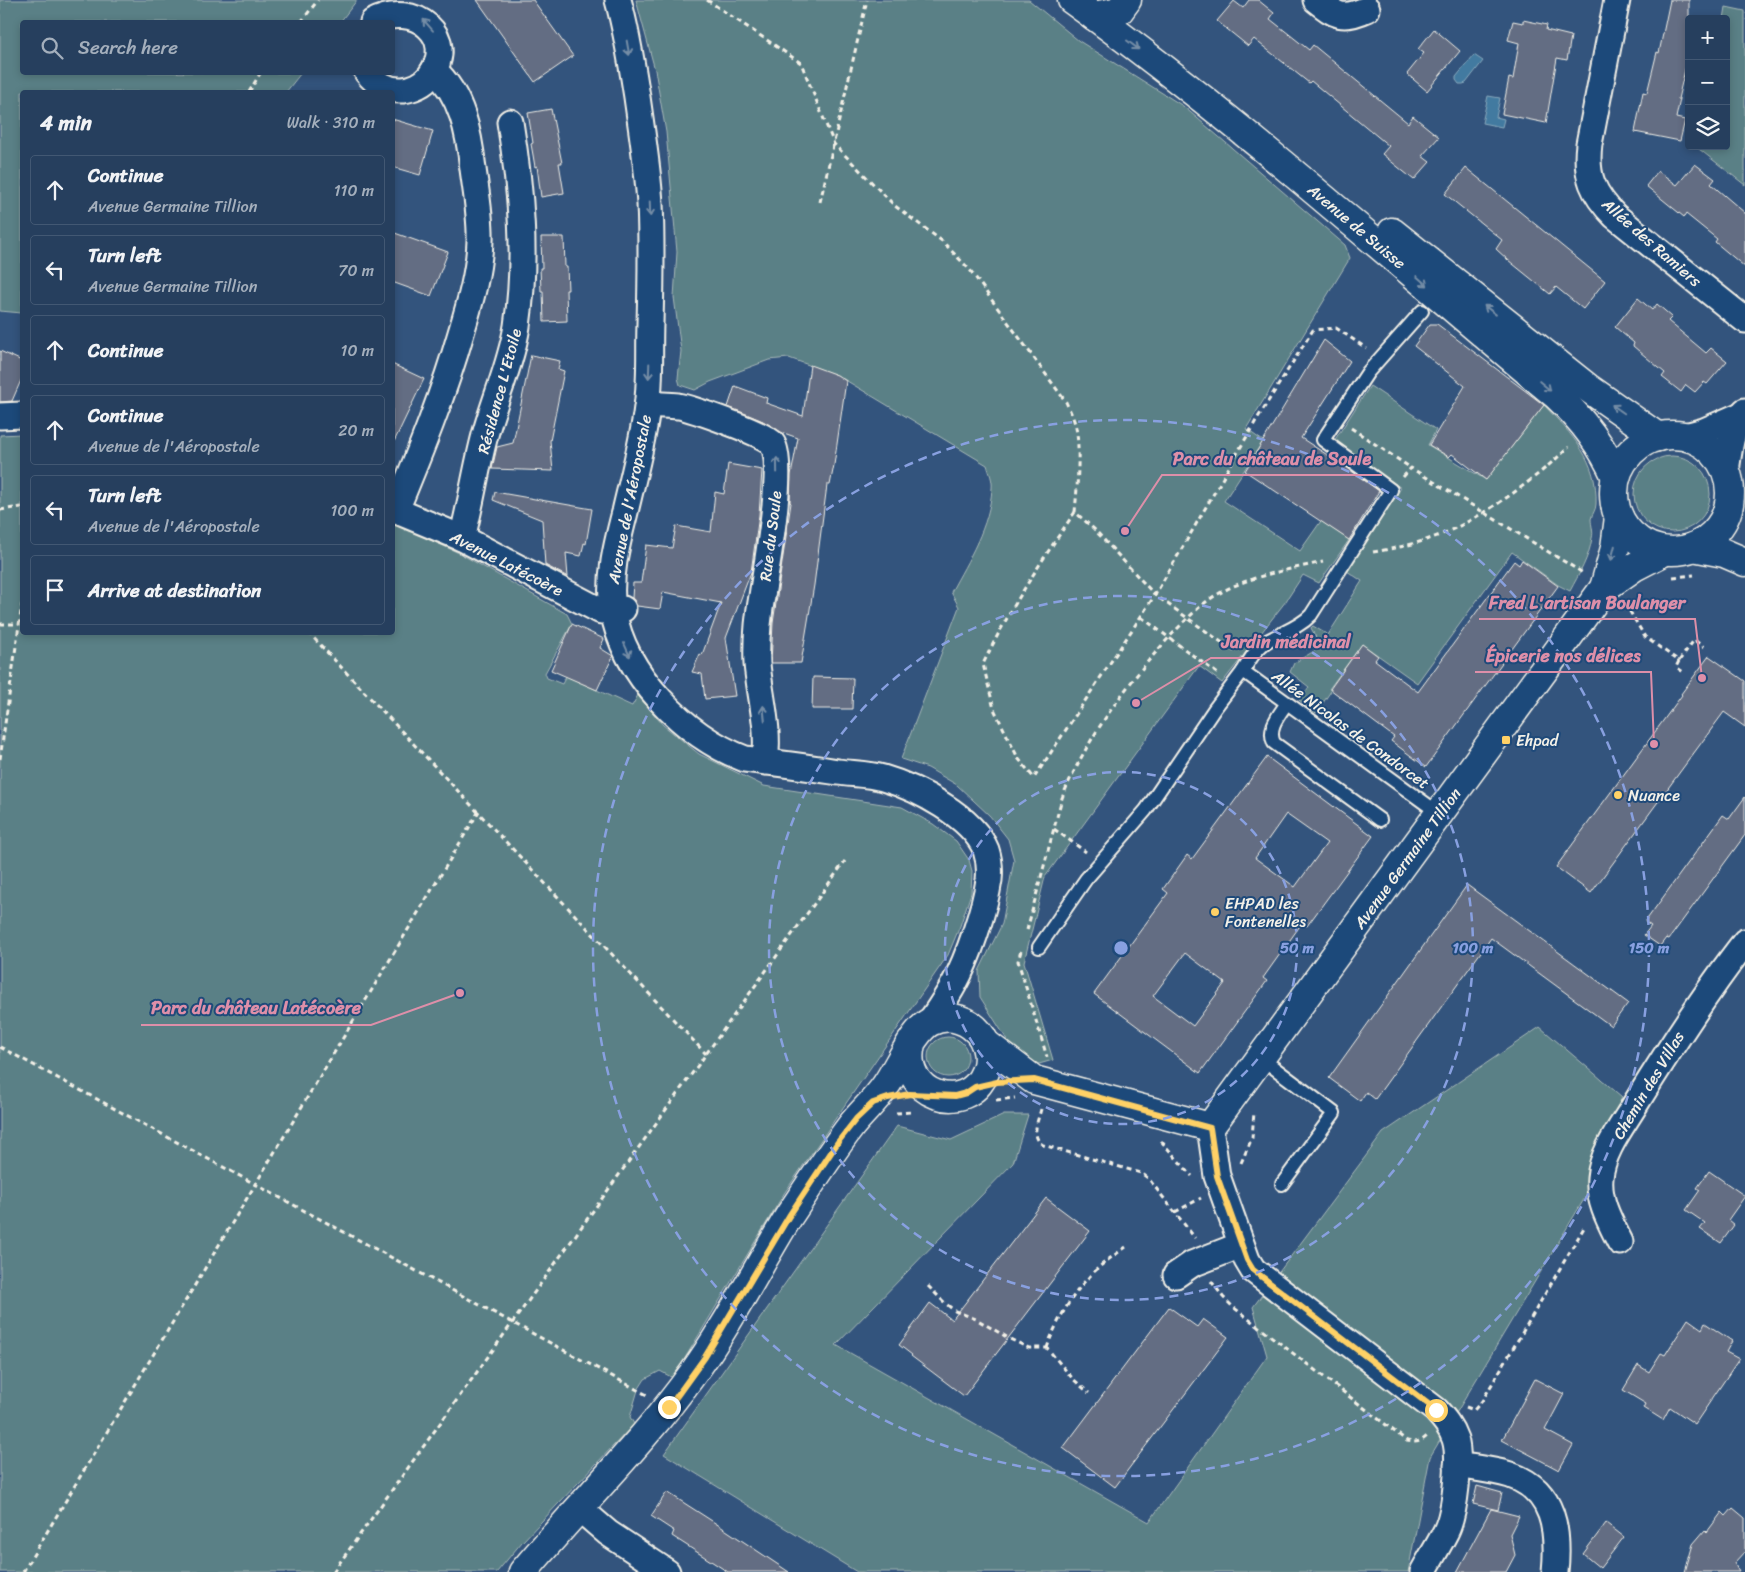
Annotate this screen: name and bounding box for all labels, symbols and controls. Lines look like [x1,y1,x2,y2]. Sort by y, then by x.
map controls [1685,15,1730,150]
button: + [1685,15,1730,60]
one-way arrow [422,19,433,32]
search box [20,20,395,75]
text: Search here [78,31,178,64]
icon: search [38,34,66,62]
one-way arrow [624,39,634,55]
one-way arrow [1126,40,1140,50]
button: − [1685,60,1730,105]
text: 4 min [40,104,92,142]
button: layers [1685,105,1730,150]
text: Walk · 310 m [287,108,375,137]
text: Continue [88,159,164,192]
street label: Avenue de Suisse [1300,175,1413,277]
icon: ahead [41,176,69,204]
text: 110 m [334,176,374,205]
street label: Allée des Ramiers [1594,190,1709,295]
text: Avenue Germaine Tillion [88,192,257,221]
one-way arrow [645,200,654,216]
text: Turn left [88,239,161,272]
icon: left [41,256,69,284]
text: 70 m [338,256,374,285]
text: Avenue Germaine Tillion [88,272,257,301]
one-way arrow [1415,275,1428,286]
one-way arrow [1483,304,1496,315]
street label: Résidence L'Etoile [469,325,530,457]
text: Continue [88,334,164,367]
icon: ahead [41,336,69,364]
text: 10 m [341,336,374,365]
one-way arrow [644,363,653,379]
one-way arrow [1539,381,1552,392]
text: Continue [88,399,164,432]
one-way arrow [1611,404,1625,414]
street label: Avenue de l'Aéropostale [599,412,660,587]
icon: ahead [41,416,69,444]
text: 20 m [338,416,374,445]
text: Avenue de l'Aéropostale [88,432,260,461]
callout: Parc du château de Soule [1162,442,1382,475]
text: Parc du château de Soule [1173,443,1371,475]
one-way arrow [772,457,781,473]
text: Turn left [88,479,161,512]
street label: Rue du Soule [751,489,790,583]
icon: left [41,496,69,524]
text: 100 m [330,496,374,525]
text: Avenue de l'Aéropostale [88,512,260,541]
street label: Avenue Latécoère [444,522,569,605]
one-way arrow [1608,545,1617,561]
text: Arrive at destination [88,574,261,607]
icon: arrive [41,576,69,604]
callout: Fred L'artisan Boulanger [1479,586,1695,619]
text: Fred L'artisan Boulanger [1488,587,1687,619]
callout: Jardin médicinal [1211,625,1360,658]
text: Jardin médicinal [1220,626,1351,658]
callout: Épicerie nos délices [1475,639,1651,672]
text: Épicerie nos délices [1485,640,1641,672]
one-way arrow [622,642,632,657]
street label: Allée Nicolas de Condorcet [1265,661,1436,797]
one-way arrow [759,705,769,721]
place label: Ehpad [1516,726,1560,755]
marker: Ehpad [1500,734,1512,746]
street label: Avenue Germaine Tillion [1345,781,1469,936]
place label: Nuance [1628,781,1680,810]
marker: Nuance [1612,789,1624,801]
place label: EHPAD les Fontenelles [1225,889,1306,936]
marker: EHPAD les Fontenelles [1209,906,1221,918]
text: 50 m [1280,935,1315,961]
text: 100 m [1453,935,1494,961]
text: 150 m [1629,935,1670,961]
centre of rings [1112,939,1130,957]
callout: Parc du château Latécoère [141,992,371,1025]
text: Parc du château Latécoère [151,992,362,1024]
street label: Chemin des Villas [1605,1025,1693,1145]
route end [658,1396,681,1419]
route start [1425,1399,1448,1422]

